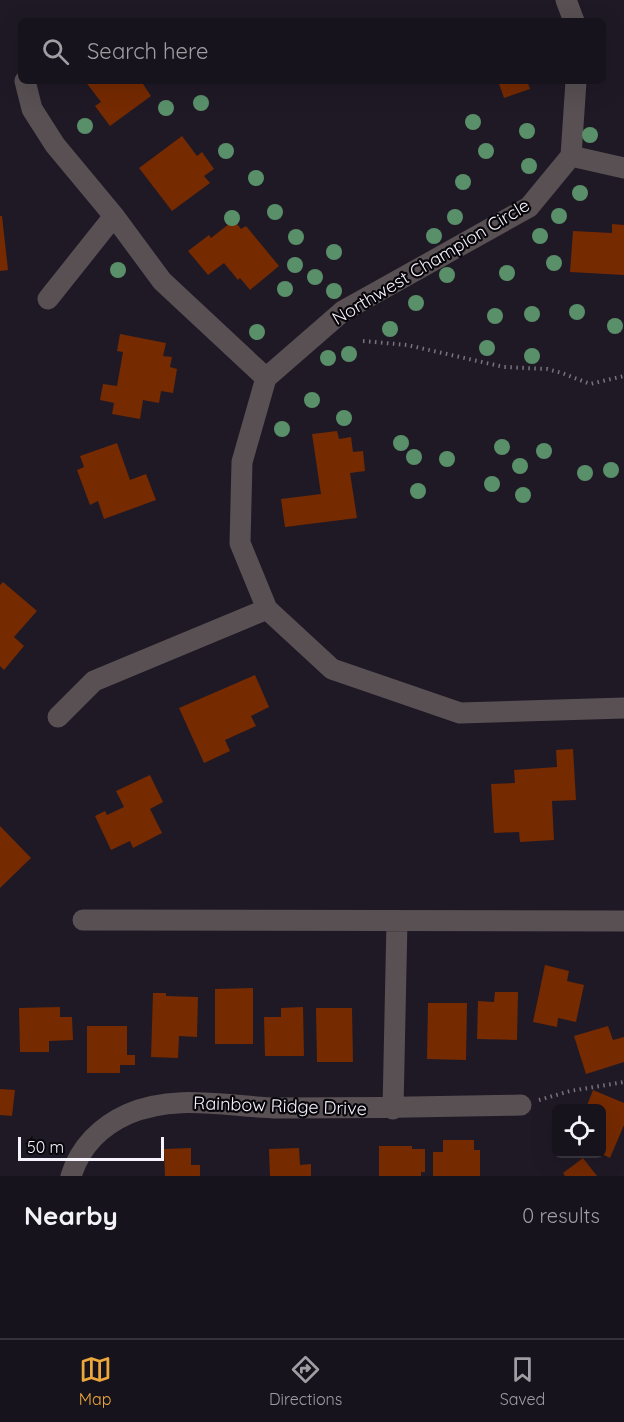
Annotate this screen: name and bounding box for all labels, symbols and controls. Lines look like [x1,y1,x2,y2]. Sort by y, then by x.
search box [18,18,606,84]
icon: search [39,35,72,68]
text: Search here [87,37,208,65]
street label: Northwest Champion Circle [328,193,534,330]
street label: Rainbow Ridge Drive [193,1091,367,1120]
map controls [552,1104,606,1158]
button: locate [552,1104,606,1158]
scale bar [18,1134,164,1162]
text: 50 m [27,1137,64,1157]
text: Nearby [24,1199,118,1232]
text: 0 results [522,1203,600,1228]
tab: Map [79,1353,112,1409]
tab: Directions [269,1353,342,1409]
tab: Saved [500,1353,545,1409]

